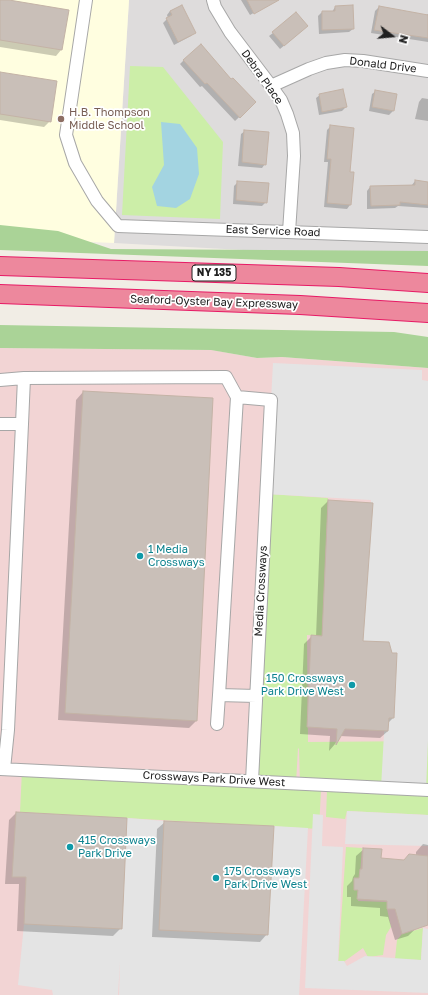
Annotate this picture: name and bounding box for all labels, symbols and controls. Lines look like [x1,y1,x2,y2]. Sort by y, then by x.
north arrow [372,16,412,56]
text: N [397,34,411,45]
street label: Debra Place [238,47,286,107]
street label: Donald Drive [349,54,417,76]
place label: H.B. Thompson Middle School [69,106,150,132]
marker: H.B. Thompson Middle School [56,114,66,124]
street label: East Service Road [225,223,321,239]
road number: NY 135 [192,265,236,281]
street label: Seaford-Oyster Bay Expressway [130,292,298,312]
place label: 1 Media Crossways [148,543,205,569]
street label: Media Crossways [252,545,270,637]
marker: 1 Media Crossways [135,551,145,561]
place label: 150 Crossways Park Drive West [261,672,344,698]
marker: 150 Crossways Park Drive West [347,680,357,690]
street label: Crossways Park Drive West [142,769,286,789]
place label: 415 Crossways Park Drive [78,834,156,860]
marker: 415 Crossways Park Drive [65,842,75,852]
place label: 175 Crossways Park Drive West [224,865,307,891]
marker: 175 Crossways Park Drive West [211,873,221,883]

